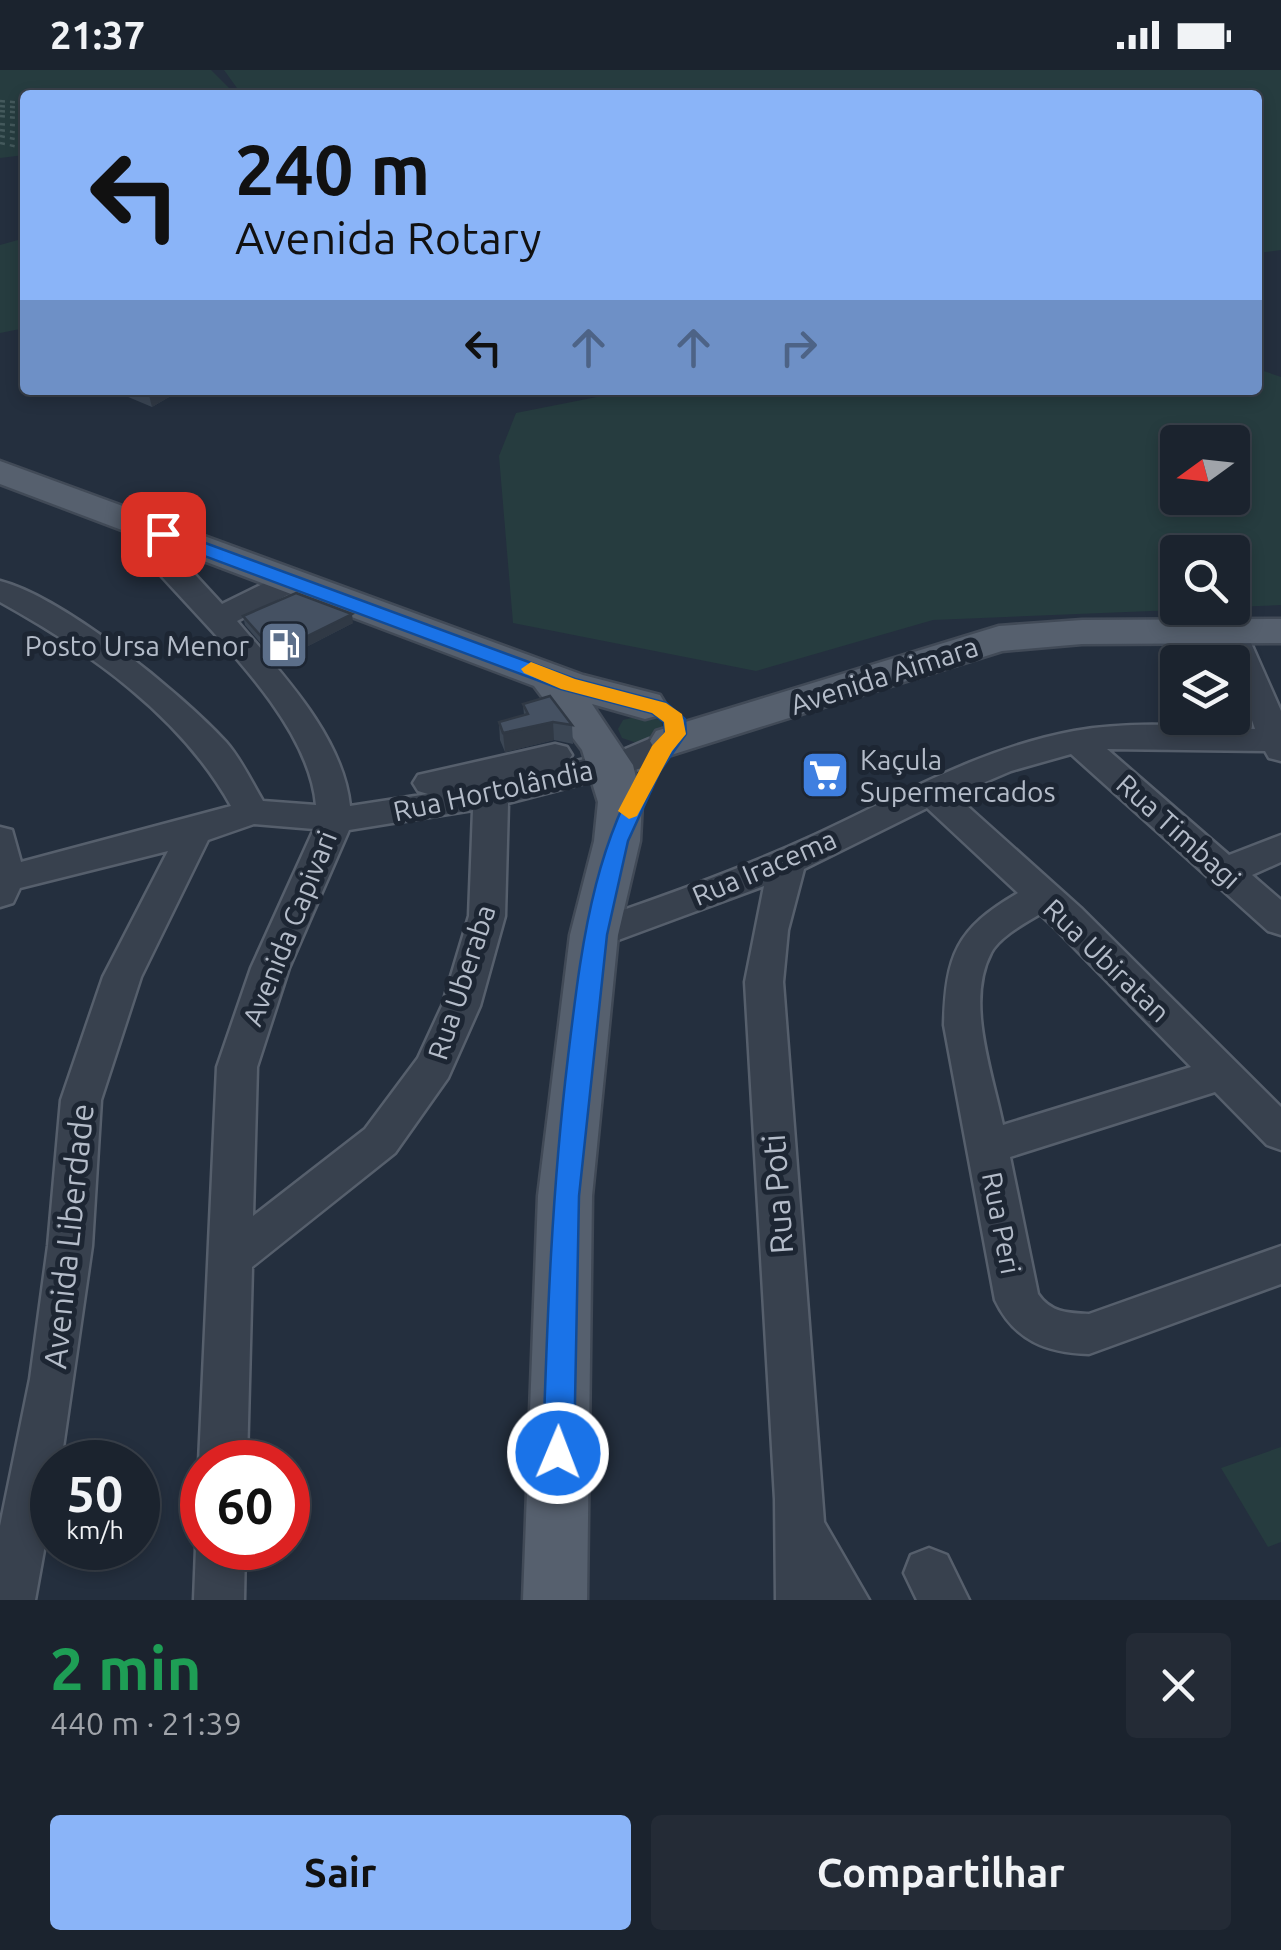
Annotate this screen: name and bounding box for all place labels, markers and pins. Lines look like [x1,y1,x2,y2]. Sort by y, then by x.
pin [121,492,206,577]
fuel station icon: Posto Ursa Menor [258,619,310,671]
place label: Posto Ursa Menor [25,630,249,661]
place label: Kaçula Supermercados [860,744,1056,807]
supermarket icon: Kaçula Supermercados [799,749,851,801]

